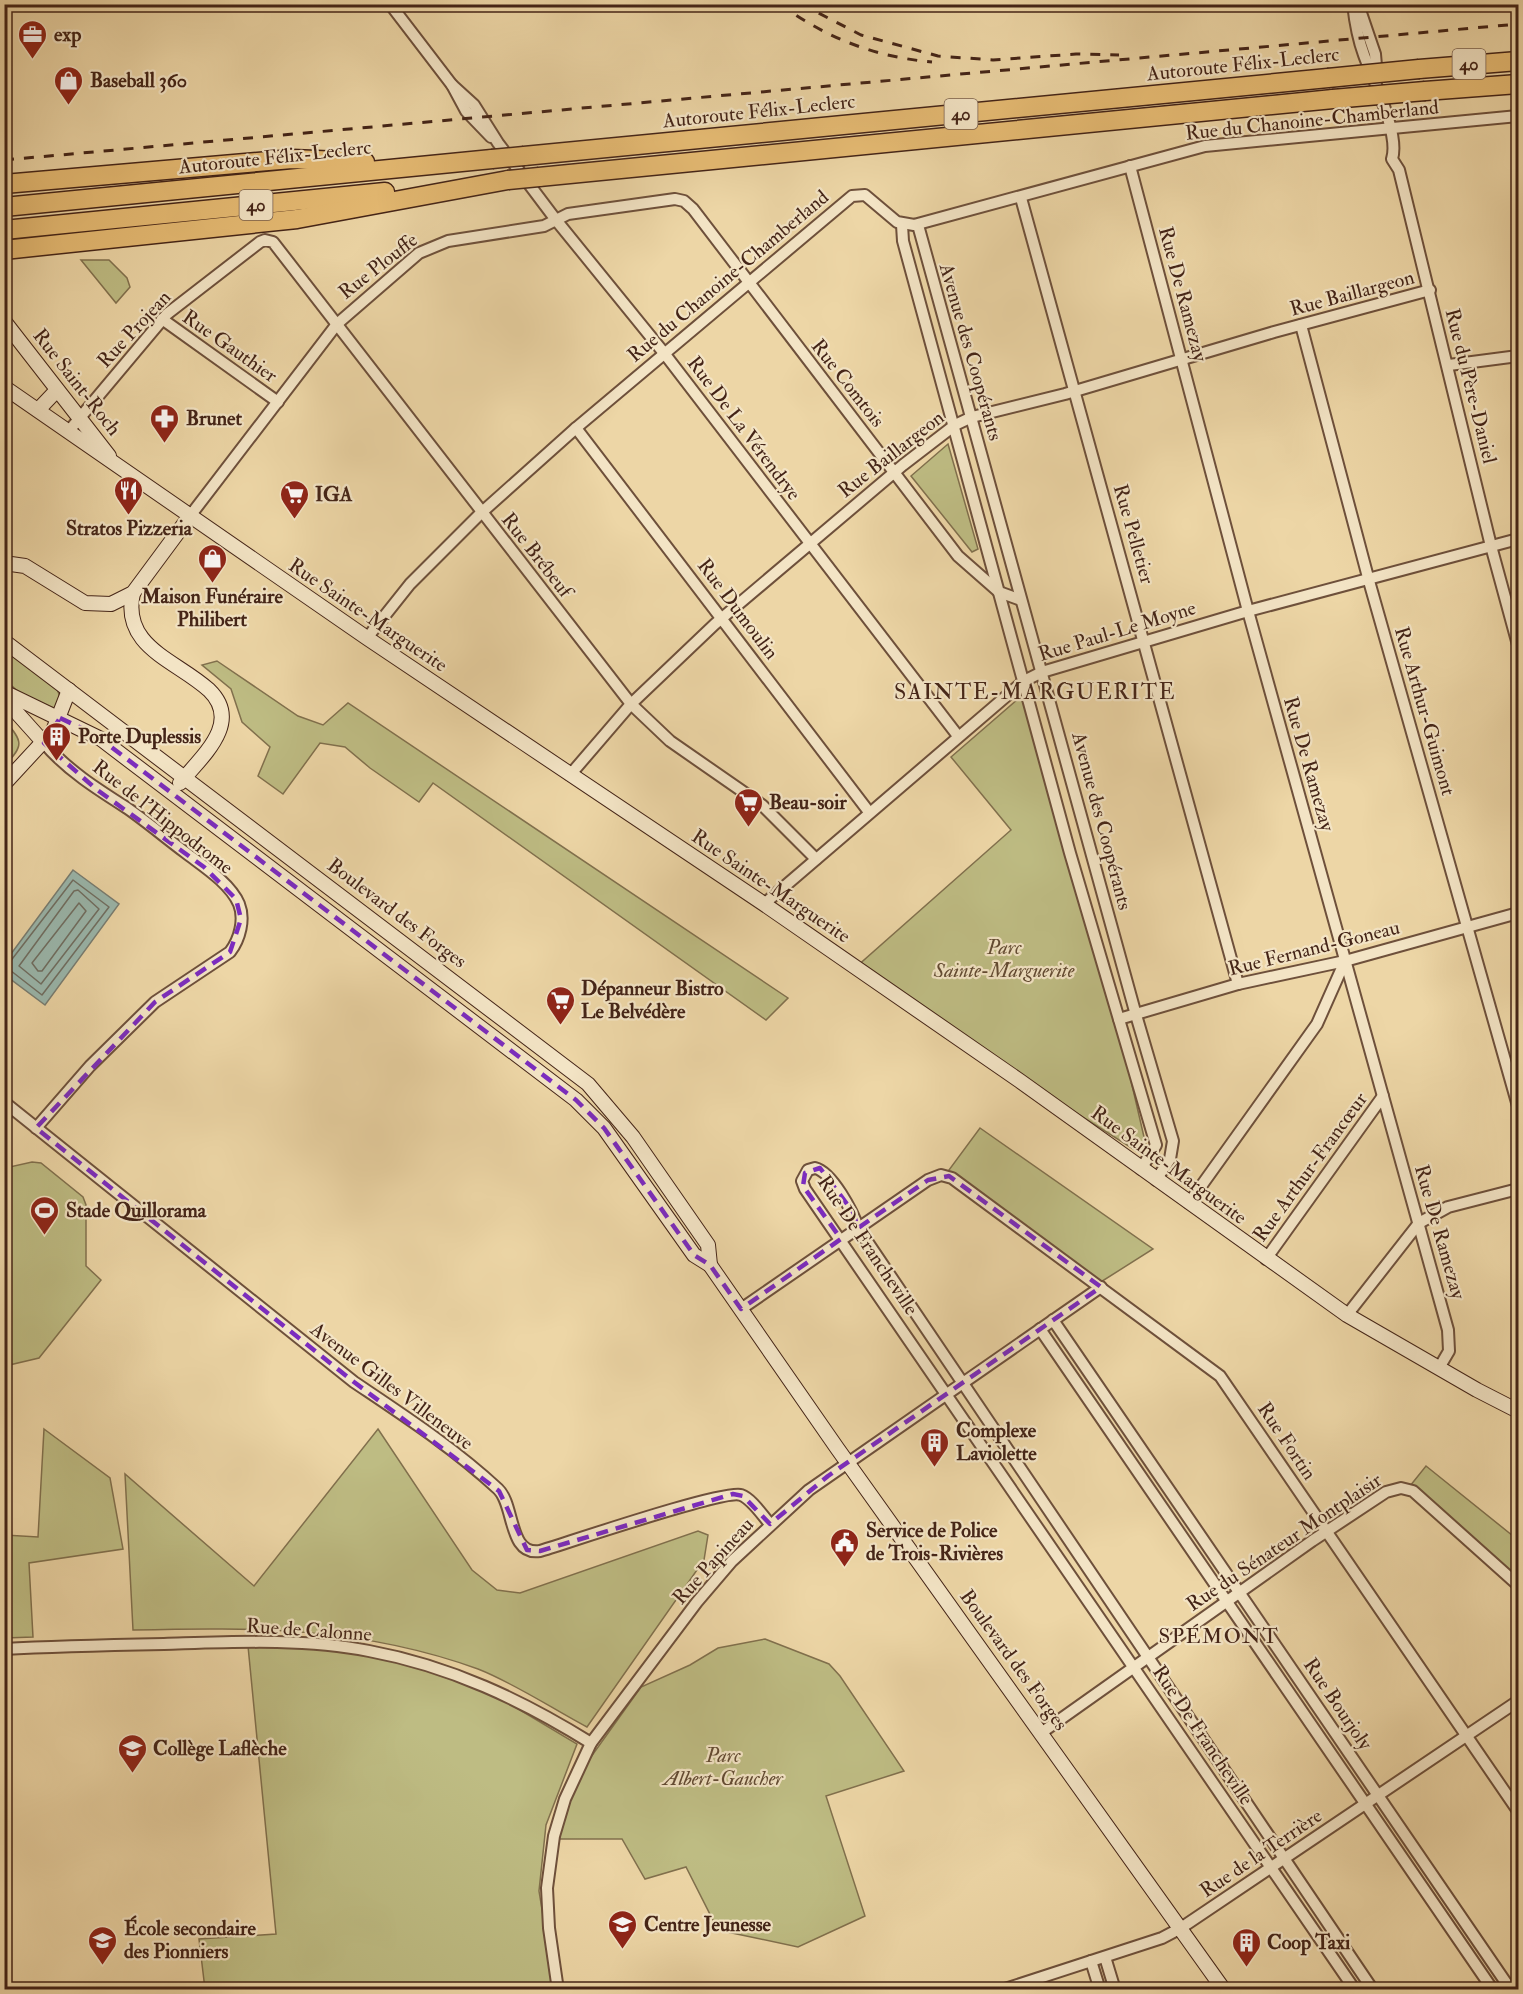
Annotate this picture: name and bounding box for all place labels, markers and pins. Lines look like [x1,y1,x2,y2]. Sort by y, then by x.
office icon: exp [17,18,49,60]
place label: exp [54,22,81,48]
shop icon: Baseball 360 [53,64,85,106]
place label: Baseball 360 [90,68,187,93]
pharmacy icon: Brunet [149,402,181,444]
place label: Brunet [186,406,242,431]
restaurant icon: Stratos Pizzeria [113,474,145,516]
supermarket icon: IGA [278,478,310,520]
place label: IGA [315,482,353,507]
place label: Stratos Pizzeria [66,516,193,541]
shop icon: Maison Funéraire Philibert [196,542,228,584]
place label: Maison Funéraire Philibert [140,584,283,632]
building icon: Porte Duplessis [41,720,73,762]
place label: Porte Duplessis [78,724,201,750]
supermarket icon: Beau-soir [732,786,764,828]
place label: Beau-soir [769,790,847,815]
place label: Dépanneur Bistro Le Belvédère [581,976,724,1024]
supermarket icon: Dépanneur Bistro Le Belvédère [544,984,576,1026]
sports icon: Stade Quillorama [29,1194,61,1236]
place label: Stade Quillorama [66,1198,207,1223]
place label: Complexe Laviolette [956,1418,1037,1466]
building icon: Complexe Laviolette [919,1426,951,1468]
place label: Service de Police de Trois-Rivières [866,1518,1003,1566]
public building icon: Service de Police de Trois-Rivières [829,1526,861,1568]
school or university icon: Collège Laflèche [116,1732,148,1774]
place label: Collège Laflèche [153,1736,287,1762]
school or university icon: Centre Jeunesse [607,1908,639,1950]
place label: Centre Jeunesse [644,1912,771,1937]
place label: École secondaire des Pionniers [124,1915,256,1964]
school or university icon: École secondaire des Pionniers [87,1924,119,1966]
building icon: Coop Taxi [1230,1926,1262,1968]
place label: Coop Taxi [1267,1930,1351,1956]

